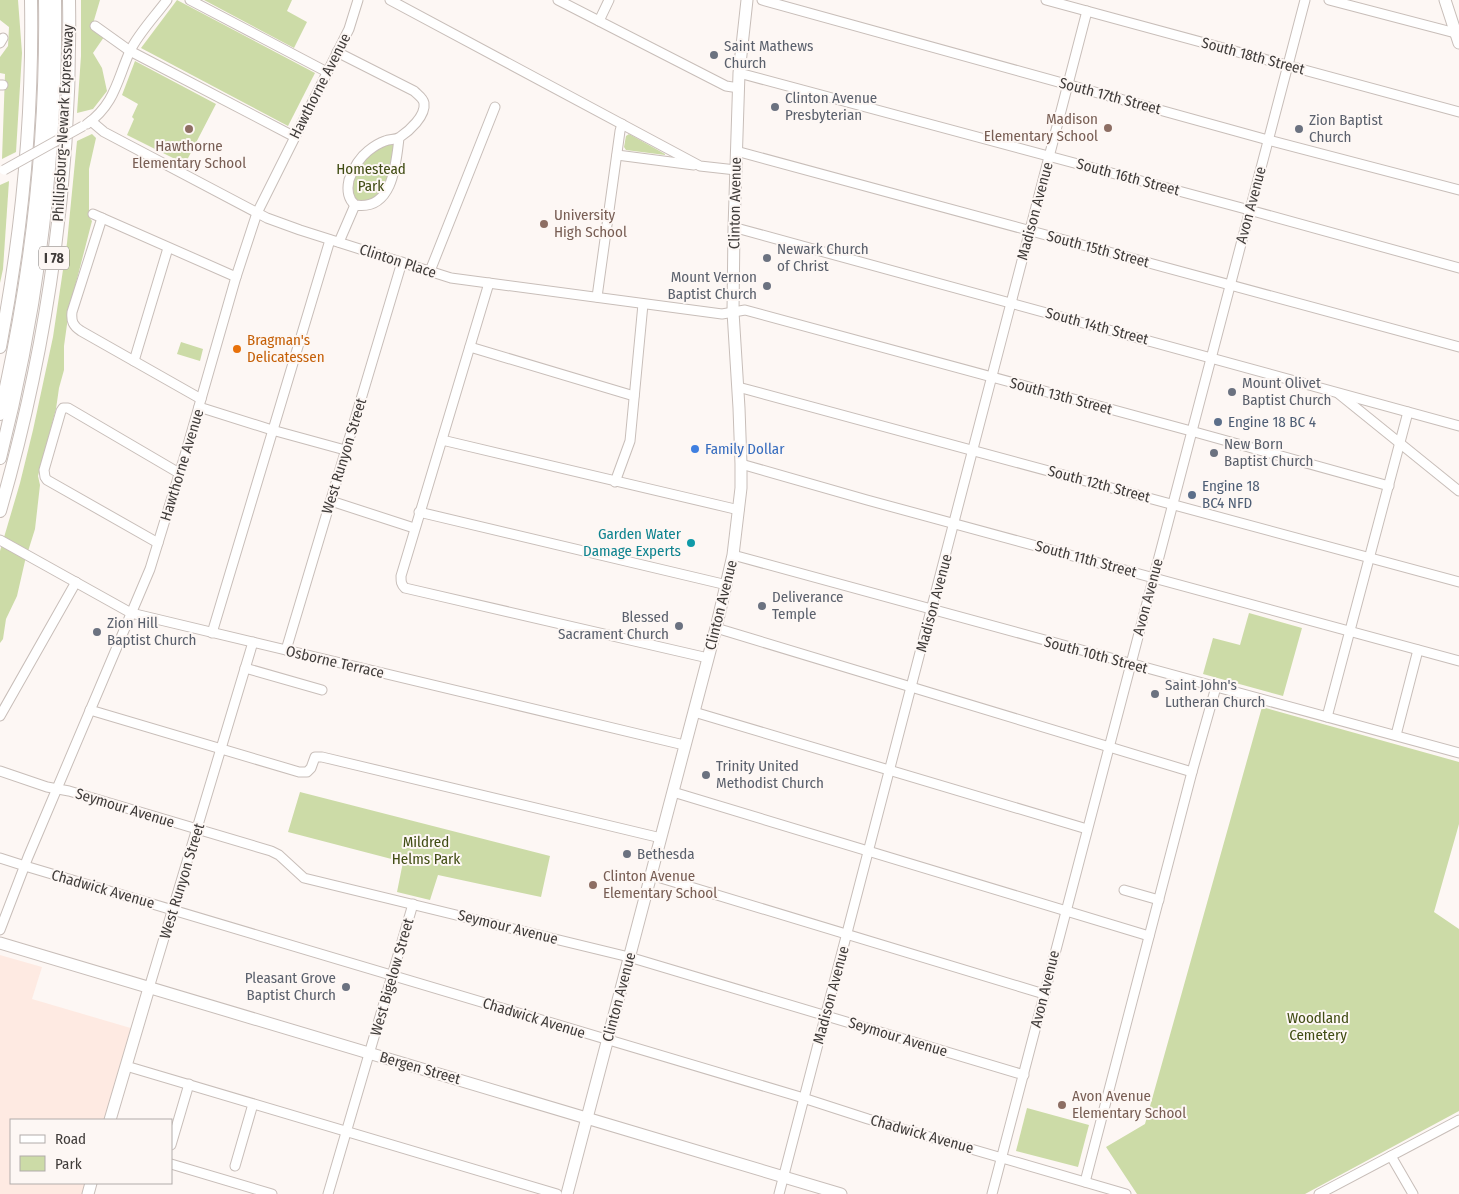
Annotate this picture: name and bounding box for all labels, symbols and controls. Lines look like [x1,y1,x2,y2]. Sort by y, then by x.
street label: Phillipsburg-Newark Expressway [49,24,77,222]
street label: Hawthorne Avenue [286,30,354,142]
street label: South 18th Street [1199,34,1307,78]
place label: Saint Mathews Church [724,37,813,72]
marker: Saint Mathews Church [708,49,720,61]
street label: South 17th Street [1057,74,1163,118]
place label: Clinton Avenue Presbyterian [785,89,877,124]
marker: Clinton Avenue Presbyterian [769,101,781,113]
place label: Madison Elementary School [984,110,1098,145]
place label: Zion Baptist Church [1309,111,1383,146]
marker: Madison Elementary School [1102,122,1114,134]
marker: Hawthorne Elementary School [183,123,195,135]
marker: Zion Baptist Church [1293,123,1305,135]
place label: Hawthorne Elementary School [132,137,246,172]
street label: South 16th Street [1074,155,1182,199]
street label: Clinton Avenue [725,157,745,249]
park label: Homestead Park [336,160,406,195]
street label: Madison Avenue [1013,160,1057,262]
street label: Avon Avenue [1232,165,1270,245]
place label: University High School [554,206,627,241]
marker: University High School [538,218,550,230]
street label: South 15th Street [1045,227,1151,271]
street label: Clinton Place [357,240,439,282]
place label: Newark Church of Christ [777,240,869,275]
road number: I 78 [39,247,69,270]
marker: Newark Church of Christ [761,252,773,264]
place label: Mount Vernon Baptist Church [668,268,757,303]
marker: Mount Vernon Baptist Church [761,280,773,292]
street label: South 14th Street [1044,304,1151,348]
place label: Bragman's Delicatessen [247,331,325,366]
marker: Bragman's Delicatessen [231,343,243,355]
street label: South 13th Street [1008,374,1114,418]
place label: Mount Olivet Baptist Church [1242,374,1331,409]
marker: Mount Olivet Baptist Church [1226,386,1238,398]
street label: West Runyon Street [318,396,370,516]
street label: Hawthorne Avenue [156,407,208,523]
place label: Engine 18 BC 4 [1228,413,1316,431]
marker: Engine 18 BC 4 [1212,416,1224,428]
place label: New Born Baptist Church [1224,435,1313,470]
place label: Family Dollar [705,440,785,458]
marker: Family Dollar [689,443,701,455]
marker: New Born Baptist Church [1208,447,1220,459]
street label: South 12th Street [1046,462,1152,506]
place label: Engine 18 BC4 NFD [1202,477,1260,512]
marker: Engine 18 BC4 NFD [1186,489,1198,501]
place label: Garden Water Damage Experts [583,525,682,560]
marker: Garden Water Damage Experts [685,537,697,549]
street label: South 11th Street [1033,537,1139,581]
street label: Madison Avenue [912,552,956,654]
street label: Avon Avenue [1129,557,1167,637]
street label: Clinton Avenue [701,558,741,652]
place label: Deliverance Temple [772,588,843,623]
marker: Deliverance Temple [756,600,768,612]
place label: Blessed Sacrament Church [558,608,669,643]
place label: Zion Hill Baptist Church [107,614,196,649]
marker: Blessed Sacrament Church [673,620,685,632]
marker: Zion Hill Baptist Church [91,626,103,638]
street label: South 10th Street [1042,633,1150,677]
street label: Osborne Terrace [284,642,386,682]
place label: Saint John's Lutheran Church [1165,676,1265,711]
marker: Saint John's Lutheran Church [1149,688,1161,700]
place label: Trinity United Methodist Church [716,757,824,792]
marker: Trinity United Methodist Church [700,769,712,781]
street label: Seymour Avenue [73,784,177,832]
street label: West Runyon Street [156,821,208,941]
park label: Mildred Helms Park [392,833,460,868]
place label: Bethesda [637,845,695,863]
marker: Bethesda [621,848,633,860]
street label: Chadwick Avenue [49,866,157,912]
place label: Clinton Avenue Elementary School [603,867,717,902]
marker: Clinton Avenue Elementary School [587,879,599,891]
street label: Seymour Avenue [456,906,560,948]
street label: West Bigelow Street [367,916,417,1038]
street label: Madison Avenue [809,944,853,1046]
street label: Avon Avenue [1027,949,1063,1029]
street label: Clinton Avenue [598,950,640,1044]
place label: Pleasant Grove Baptist Church [245,969,336,1004]
marker: Pleasant Grove Baptist Church [340,981,352,993]
street label: Chadwick Avenue [480,994,588,1042]
park label: Woodland Cemetery [1287,1009,1349,1044]
street label: Seymour Avenue [846,1013,950,1061]
street label: Bergen Street [378,1048,463,1088]
place label: Avon Avenue Elementary School [1072,1087,1186,1122]
marker: Avon Avenue Elementary School [1056,1099,1068,1111]
street label: Chadwick Avenue [868,1111,976,1157]
legend [10,1119,172,1184]
text: Road [55,1130,86,1148]
text: Park [55,1155,82,1173]

